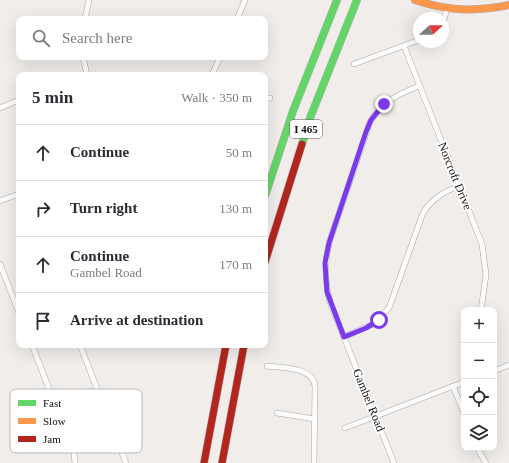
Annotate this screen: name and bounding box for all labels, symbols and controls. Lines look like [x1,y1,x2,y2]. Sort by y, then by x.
north arrow [413,12,449,48]
search box [16,16,268,60]
icon: search [30,27,52,49]
text: Search here [62,30,132,46]
text: 5 min [32,88,73,107]
text: Walk · 350 m [181,90,252,105]
route end [375,95,393,113]
road number: I 465 [290,120,322,138]
street label: Norcroft Drive [435,140,475,212]
icon: ahead [32,142,54,164]
text: Continue [70,144,129,160]
text: 50 m [226,145,252,160]
icon: right [32,198,54,220]
text: Turn right [70,200,137,216]
text: 130 m [219,201,252,216]
text: Continue [70,248,129,264]
icon: ahead [32,254,54,276]
text: 170 m [219,257,252,272]
text: Gambel Road [70,265,142,280]
map controls [461,307,497,451]
button: + [461,307,497,343]
icon: arrive [32,310,54,332]
route start [370,311,388,329]
text: Arrive at destination [70,312,203,328]
button: − [461,343,497,379]
street label: Gambel Road [350,367,388,433]
button: locate [461,379,497,415]
legend [10,389,142,453]
text: Fast [43,397,61,409]
text: Slow [43,415,66,427]
button: layers [461,415,497,451]
text: Jam [43,433,61,445]

